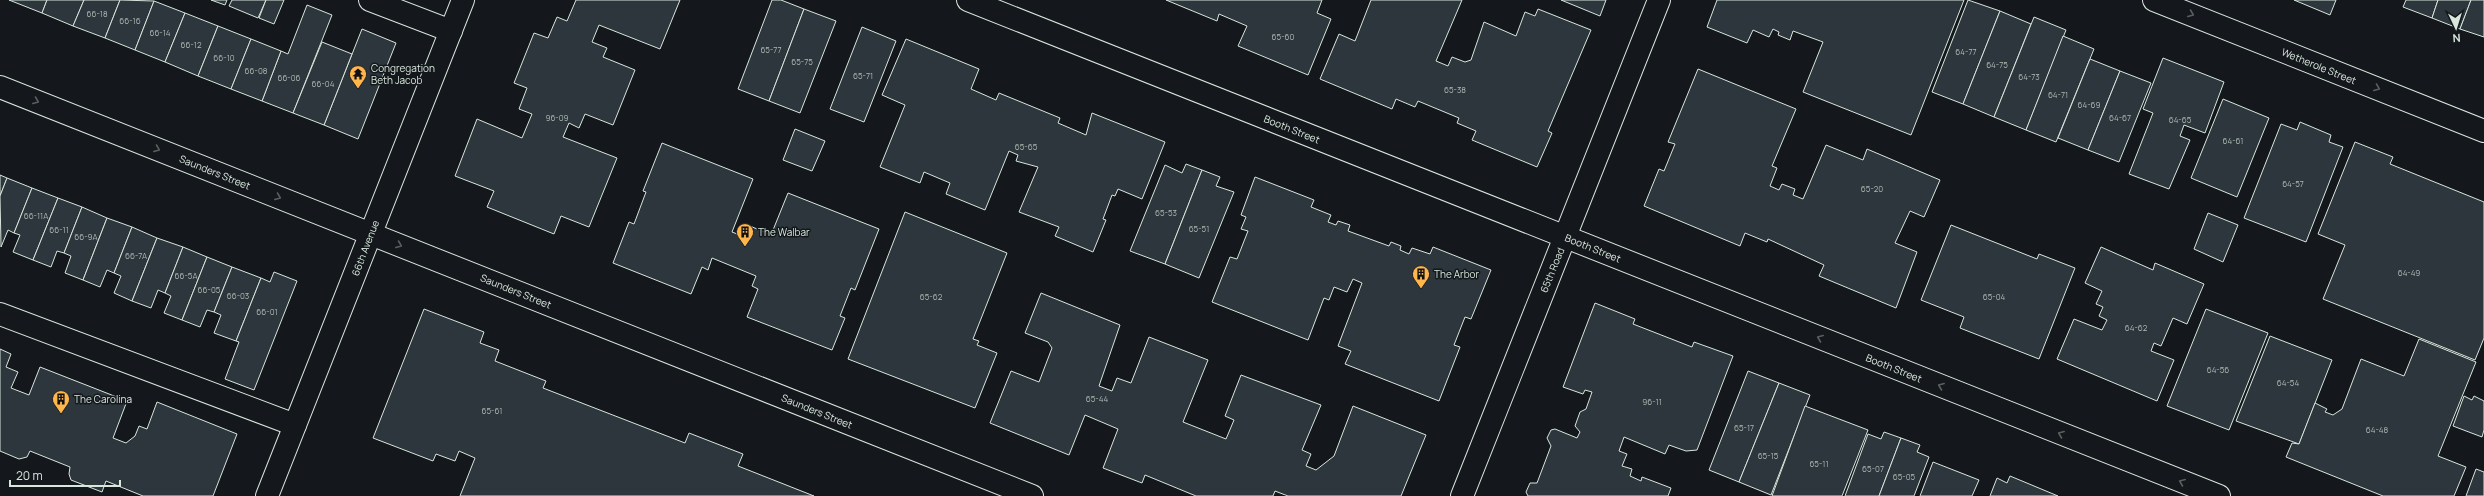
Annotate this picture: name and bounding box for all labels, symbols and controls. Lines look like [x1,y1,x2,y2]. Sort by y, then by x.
house number: 66-18 [86,8,108,19]
north arrow [2436,8,2476,48]
one-way arrow [2187,10,2194,18]
house number: 66-16 [119,15,141,26]
house number: 66-14 [149,27,171,38]
house number: 65-60 [1272,31,1295,42]
text: N [2452,31,2461,46]
house number: 66-12 [181,39,202,50]
house number: 65-77 [760,44,782,55]
street label: Wetherole Street [2280,45,2358,87]
house number: 64-77 [1955,46,1977,57]
house number: 66-10 [213,52,235,63]
house number: 65-75 [791,56,813,67]
house number: 64-75 [1986,59,2008,70]
place label: Congregation Beth Jacob [371,61,435,87]
temple icon: Congregation Beth Jacob [348,64,368,89]
house number: 66-08 [245,65,268,76]
house number: 65-71 [853,70,873,81]
house number: 64-73 [2018,71,2040,82]
house number: 66-06 [277,72,301,83]
house number: 66-04 [312,78,335,89]
house number: 65-38 [1444,84,1466,95]
one-way arrow [2373,84,2380,92]
house number: 64-71 [2048,89,2068,100]
one-way arrow [32,96,40,104]
house number: 64-69 [2078,99,2100,110]
street label: Booth Street [1262,111,1322,147]
house number: 96-09 [545,112,569,123]
house number: 64-67 [2109,112,2131,123]
house number: 64-65 [2169,114,2192,125]
house number: 64-61 [2222,135,2244,146]
house number: 65-65 [1015,141,1038,152]
one-way arrow [154,144,161,152]
street label: Saunders Street [177,151,253,193]
house number: 64-57 [2282,178,2304,189]
house number: 65-20 [1861,183,1883,194]
one-way arrow [274,192,281,200]
house number: 65-53 [1155,207,1177,218]
house number: 66-11A [24,210,48,221]
street label: 66th Avenue [348,218,382,278]
building icon: The Walbar [735,222,755,247]
house number: 65-51 [1189,223,1209,234]
house number: 66-11 [49,224,69,235]
place label: The Walbar [758,225,810,239]
street label: Booth Street [1563,230,1623,266]
house number: 66-9A [74,231,98,242]
one-way arrow [394,240,402,248]
street label: 65th Road [1537,245,1567,295]
house number: 66-7A [125,250,147,261]
building icon: The Arbor [1411,264,1431,289]
place label: The Arbor [1434,267,1480,281]
house number: 64-49 [2398,267,2420,278]
house number: 66-5A [175,270,197,281]
street label: Saunders Street [478,270,554,312]
house number: 66-05 [198,284,221,295]
house number: 66-03 [227,290,249,301]
house number: 65-62 [920,291,943,302]
house number: 65-04 [1983,291,2006,302]
house number: 66-01 [256,306,278,317]
house number: 64-62 [2125,322,2148,333]
one-way arrow [1816,335,1824,343]
street label: Booth Street [1864,350,1924,386]
house number: 64-56 [2207,364,2229,375]
house number: 64-54 [2277,377,2299,388]
one-way arrow [1937,382,1944,390]
building icon: The Carolina [51,389,71,414]
street label: Saunders Street [779,390,855,432]
place label: The Carolina [74,392,132,406]
house number: 65-44 [1086,393,1109,404]
house number: 96-11 [1642,396,1662,407]
house number: 65-61 [482,405,502,416]
house number: 65-17 [1734,422,1754,433]
house number: 64-48 [2366,424,2389,435]
one-way arrow [2058,430,2065,438]
house number: 65-15 [1758,450,1779,461]
house number: 65-11 [1809,458,1829,469]
scale bar [10,462,120,488]
house number: 65-07 [1862,463,1884,474]
text: 20 m [16,467,43,484]
house number: 65-05 [1893,471,1916,482]
one-way arrow [2179,478,2186,486]

